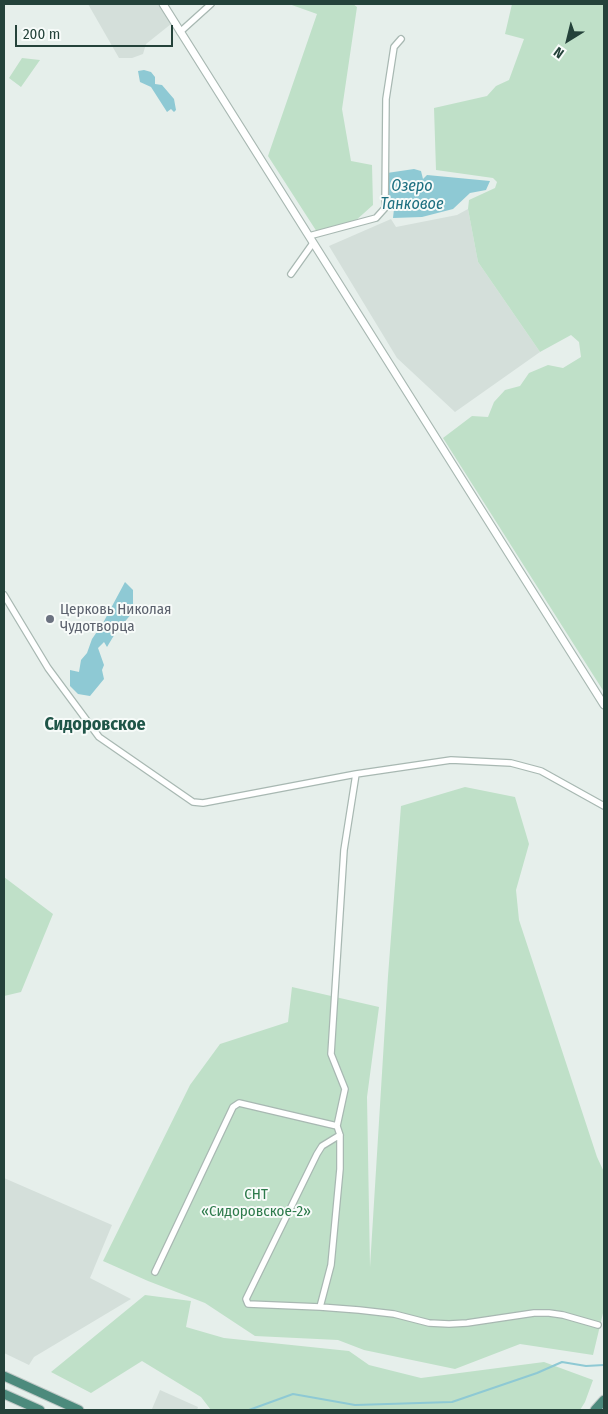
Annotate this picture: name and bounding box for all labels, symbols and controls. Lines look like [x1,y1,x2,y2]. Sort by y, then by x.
scale bar [18,15,175,47]
north arrow [543,15,593,65]
text: 200 m [23,25,60,43]
text: N [551,43,567,62]
water label: Озеро Танковое [381,177,443,215]
place label: Церковь Николая Чудотворца [60,601,172,636]
marker: Церковь Николая Чудотворца [44,613,56,625]
district label: Сидоровское [44,714,146,736]
park label: СНТ «Сидоровское-2» [201,1186,311,1221]

